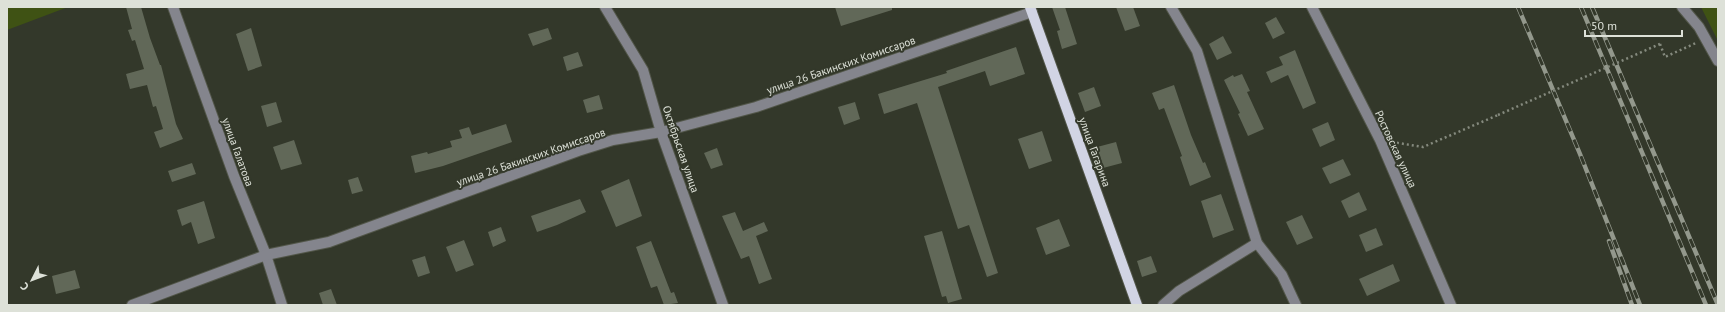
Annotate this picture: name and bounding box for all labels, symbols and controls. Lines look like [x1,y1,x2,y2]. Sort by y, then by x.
scale bar [1585,12,1682,38]
text: 50 m [1591,18,1617,33]
street label: улица 26 Бакинских Комиссаров [765,33,917,97]
street label: Октябрьская улица [660,104,702,194]
street label: Ростовская улица [1372,108,1420,190]
street label: улица Гагарина [1076,115,1114,189]
street label: улица Галатова [219,116,257,188]
street label: улица 26 Бакинских Комиссаров [455,125,607,189]
north arrow [12,260,52,300]
text: С [17,280,32,294]

